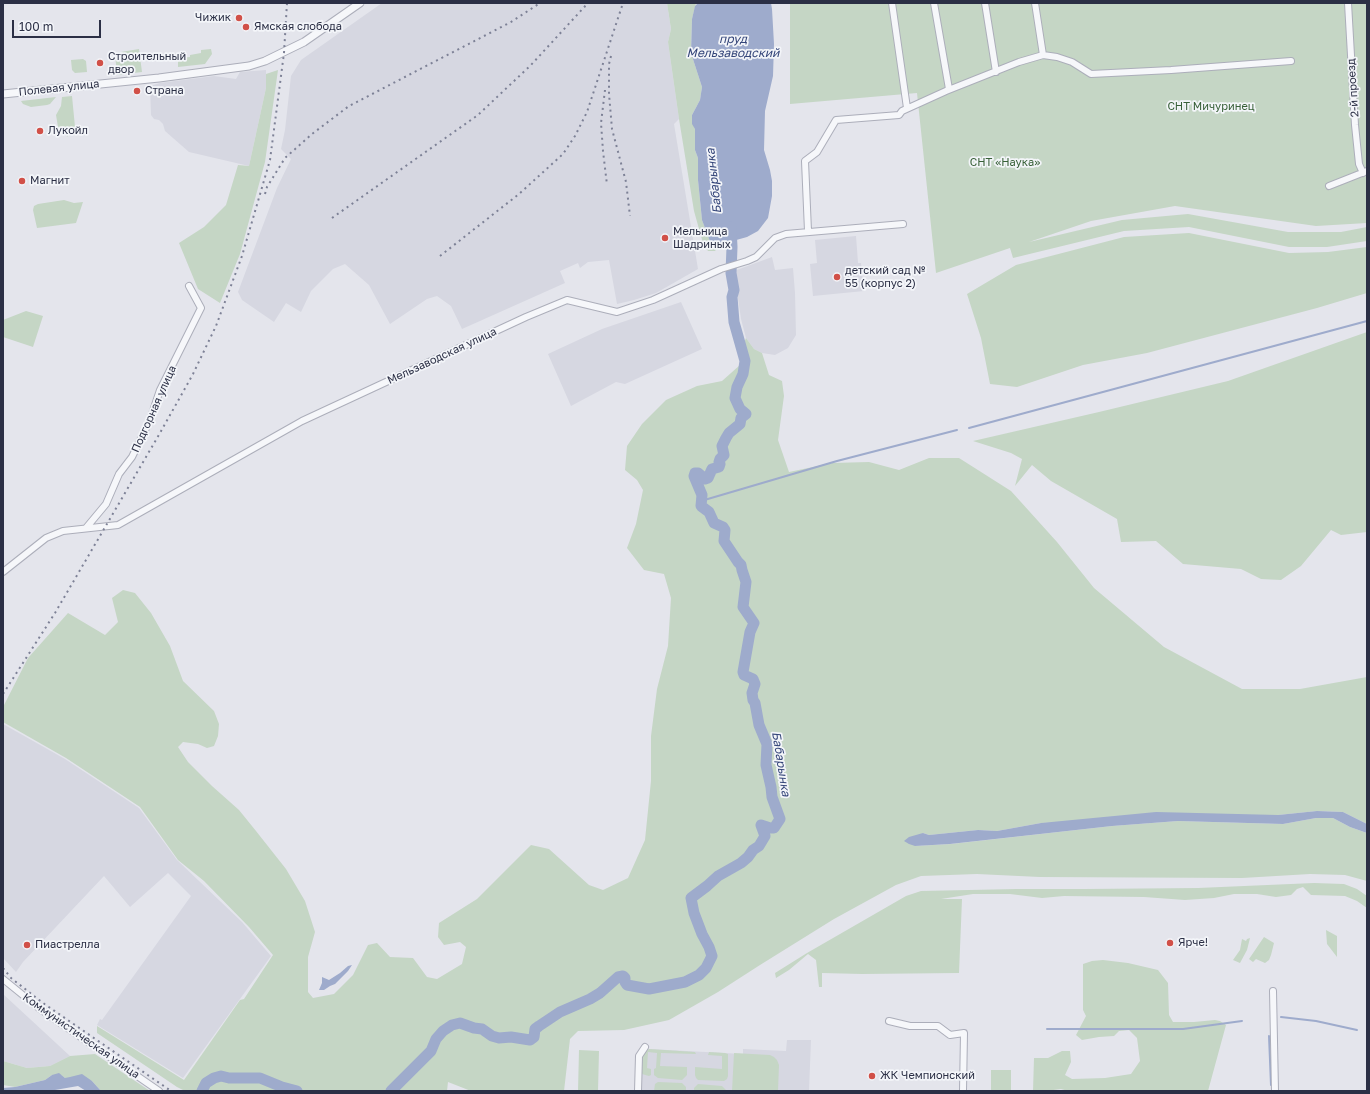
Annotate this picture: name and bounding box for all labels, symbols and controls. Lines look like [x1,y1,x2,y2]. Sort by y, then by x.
place label: Чижик [195,11,231,25]
scale bar [14,12,103,38]
marker: Чижик [234,13,244,23]
text: 100 m [19,19,53,34]
place label: Ямская слобода [254,20,342,34]
marker: Ямская слобода [241,22,251,32]
water label: пруд Мельзаводский [687,32,779,60]
place label: Строительный двор [108,50,186,76]
marker: Строительный двор [95,58,105,68]
street label: 2-й проезд [1344,58,1362,118]
street label: Полевая улица [18,77,100,99]
place label: Страна [145,84,184,98]
marker: Страна [132,86,142,96]
park label: СНТ Мичуринец [1167,100,1255,114]
place label: Лукойл [48,124,88,138]
marker: Лукойл [35,126,45,136]
water label: Бабарынка [703,148,725,214]
park label: СНТ «Наука» [970,156,1040,170]
place label: Магнит [30,174,70,188]
marker: Магнит [17,176,27,186]
place label: Мельница Шадриных [673,225,731,251]
marker: Мельница Шадриных [660,233,670,243]
place label: детский сад № 55 (корпус 2) [845,264,925,290]
marker: детский сад № 55 (корпус 2) [832,272,842,282]
street label: Мельзаводская улица [385,325,499,387]
street label: Подгорная улица [129,363,179,455]
water label: Бабарынка [769,730,793,798]
place label: Ярче! [1178,936,1208,950]
place label: Пиастрелла [35,938,100,952]
marker: Ярче! [1165,938,1175,948]
marker: Пиастрелла [22,940,32,950]
street label: Коммунистическая улица [20,991,142,1081]
place label: ЖК Чемпионский [880,1069,975,1083]
marker: ЖК Чемпионский [867,1071,877,1081]

